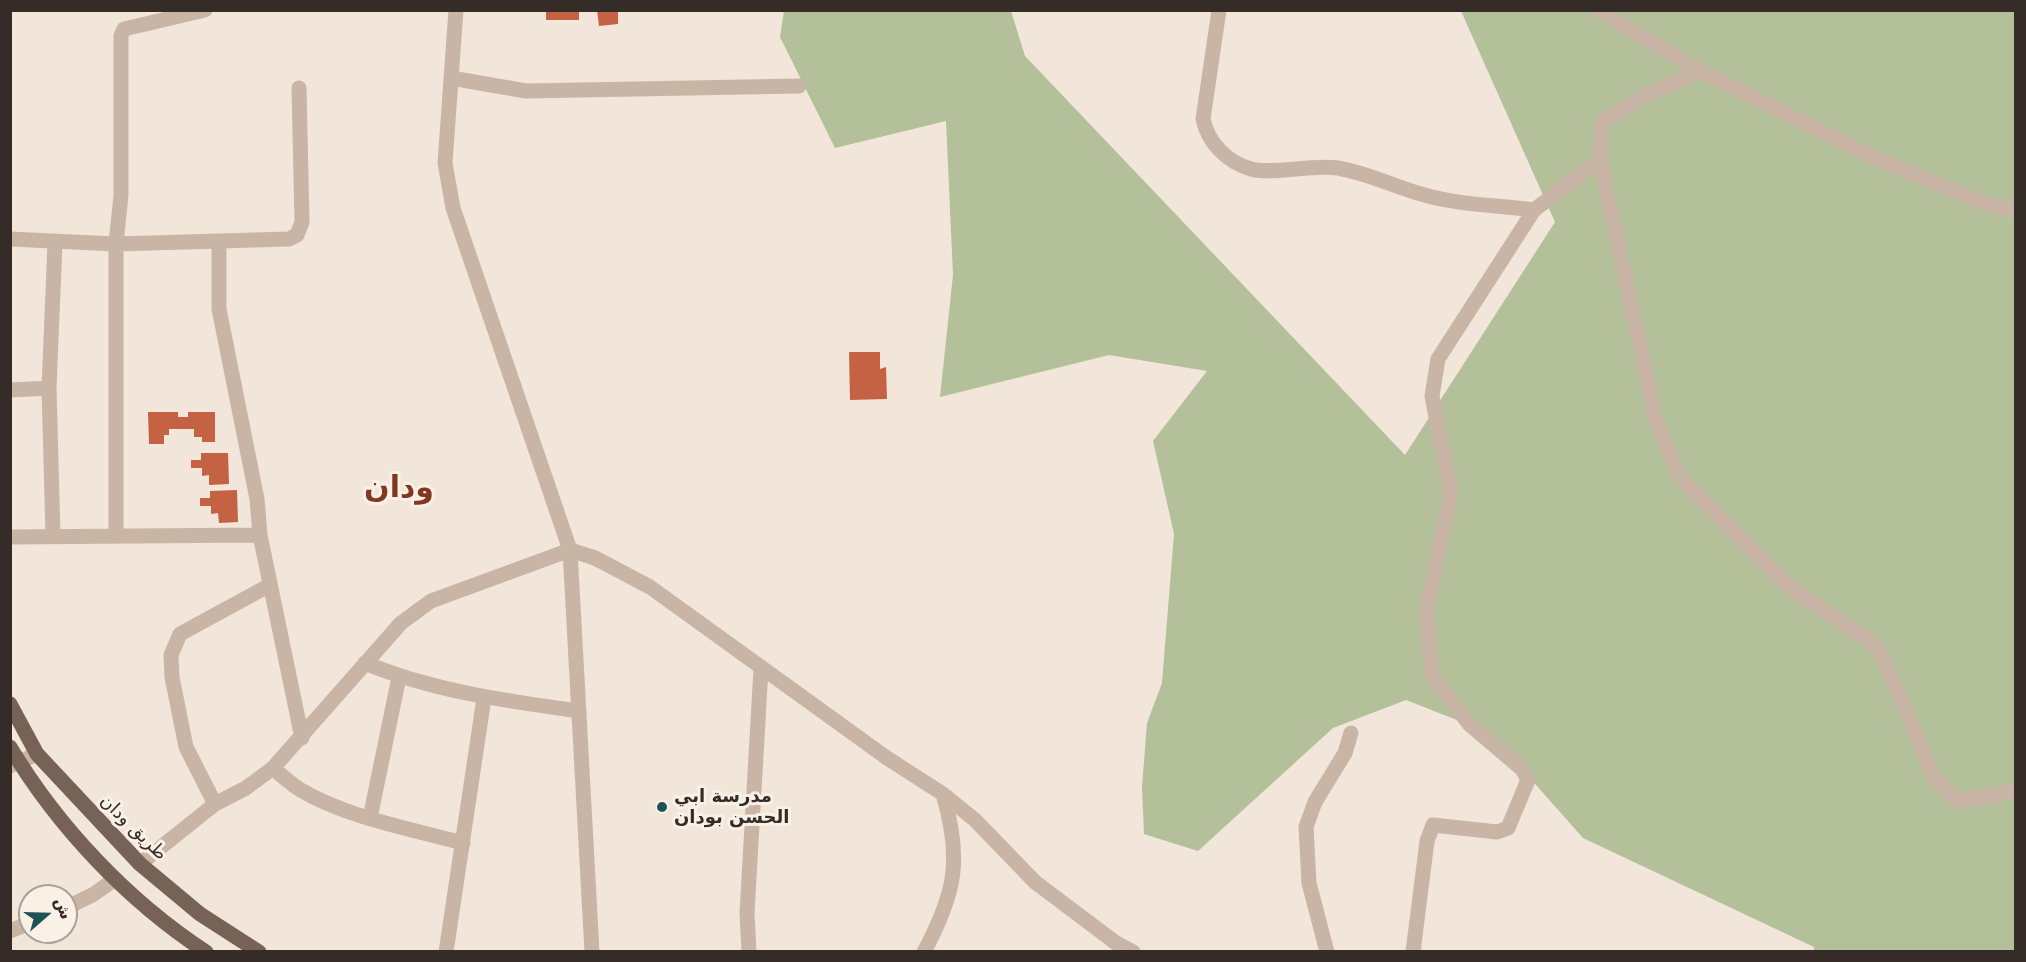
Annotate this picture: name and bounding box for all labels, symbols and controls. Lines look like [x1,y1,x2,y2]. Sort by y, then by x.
district label: ودان [364,471,434,507]
place label: مدرسة ابي الحسن بودان [674,786,789,828]
street label: طريق ودان [95,791,171,865]
marker: مدرسة ابي الحسن بودان [655,800,669,814]
north arrow [18,884,78,944]
text: ش [51,895,76,922]

